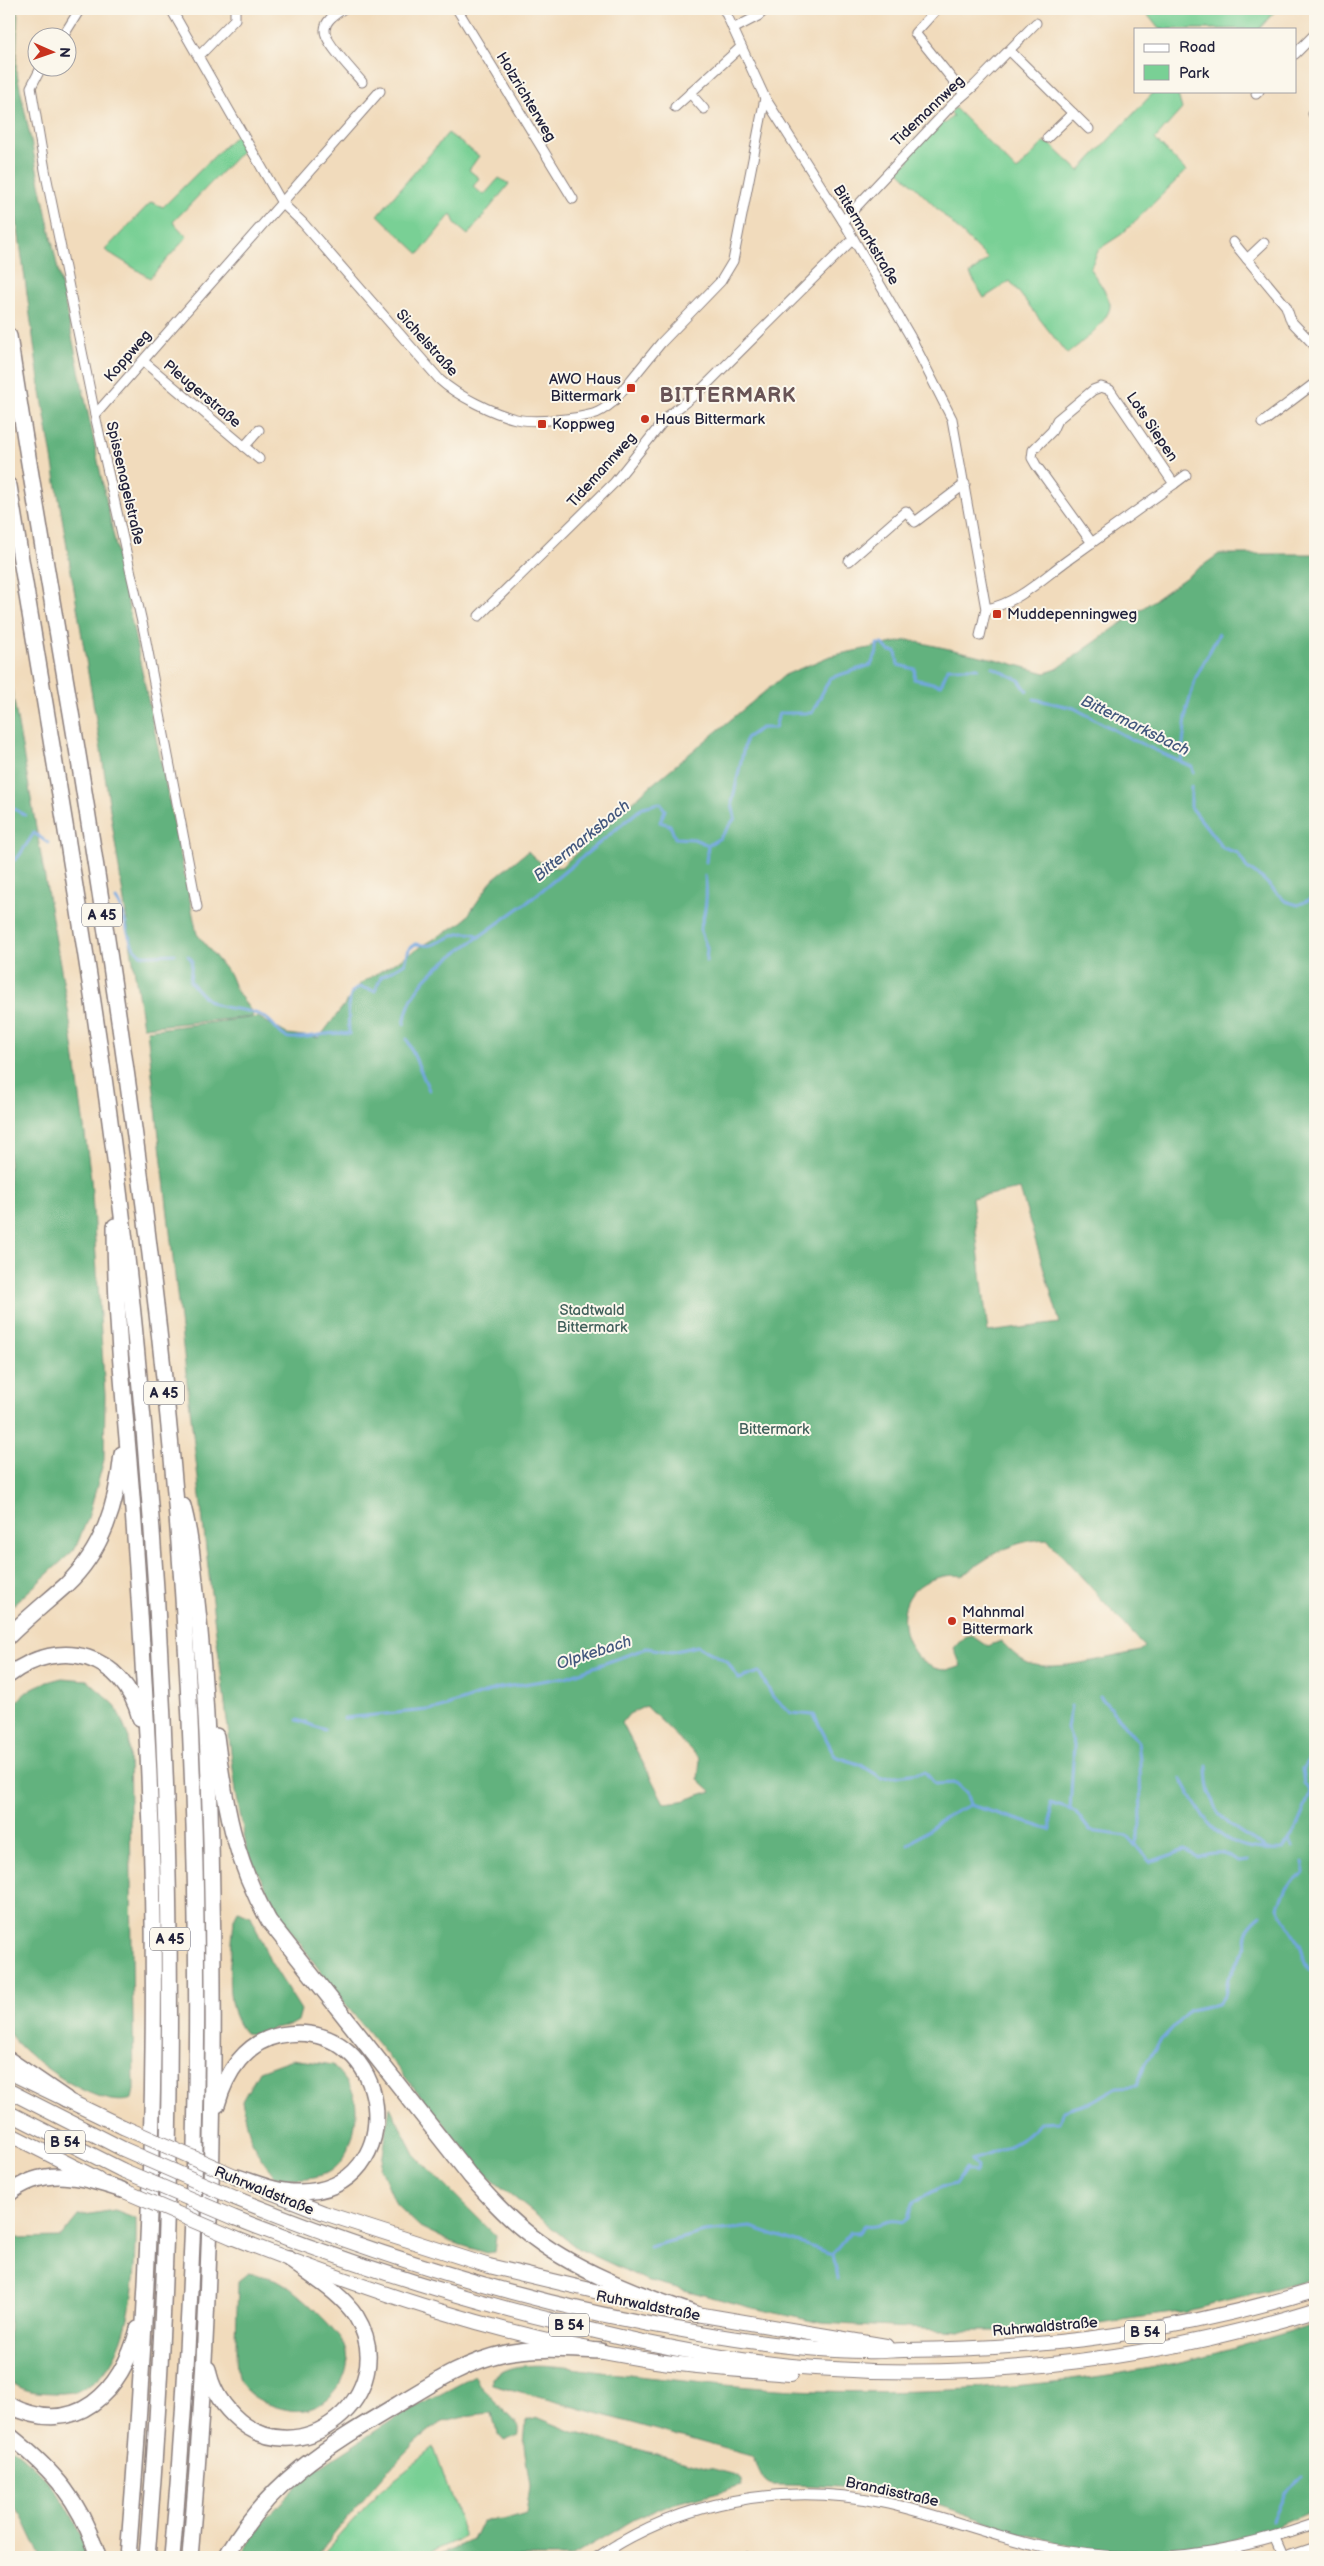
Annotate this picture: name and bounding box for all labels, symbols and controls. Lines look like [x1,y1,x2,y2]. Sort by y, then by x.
north arrow [28,28,78,78]
legend [1134,28,1296,92]
text: Road [1179,38,1215,57]
text: N [56,47,73,58]
street label: Holzrichterweg [492,49,560,145]
text: Park [1179,64,1210,83]
street label: Tidemannweg [887,71,969,151]
street label: Bittermarkstraße [829,181,903,289]
street label: Sichelstraße [392,305,462,381]
street label: Koppweg [100,326,156,386]
street label: Pleugerstraße [159,356,245,432]
place label: AWO Haus Bittermark [549,370,622,406]
marker: AWO Haus Bittermark [625,382,637,394]
district label: BITTERMARK [659,384,797,408]
street label: Lots Siepen [1122,389,1182,465]
place label: Haus Bittermark [655,410,765,429]
marker: Haus Bittermark [639,413,651,425]
place label: Koppweg [552,415,615,434]
marker: Koppweg [536,418,548,430]
street label: Spissenagelstraße [102,420,148,547]
street label: Tidemannweg [563,428,641,512]
place label: Muddepenningweg [1007,605,1137,624]
marker: Muddepenningweg [991,608,1003,620]
water label: Bittermarksbach [1078,692,1192,761]
water label: Bittermarksbach [530,796,634,886]
road number: A 45 [82,904,122,926]
park label: Stadtwald Bittermark [557,1301,628,1337]
road number: A 45 [144,1382,184,1405]
park label: Bittermark [739,1420,810,1439]
place label: Mahnmal Bittermark [962,1603,1033,1639]
marker: Mahnmal Bittermark [946,1615,958,1627]
water label: Olpkebach [554,1632,634,1674]
road number: A 45 [150,1928,190,1950]
road number: B 54 [45,2130,85,2154]
street label: Ruhrwaldstraße [211,2162,317,2220]
street label: Ruhrwaldstraße [594,2287,702,2325]
street label: Ruhrwaldstraße [991,2313,1099,2341]
road number: B 54 [549,2314,589,2336]
road number: B 54 [1125,2320,1165,2344]
street label: Brandisstraße [844,2473,940,2511]

